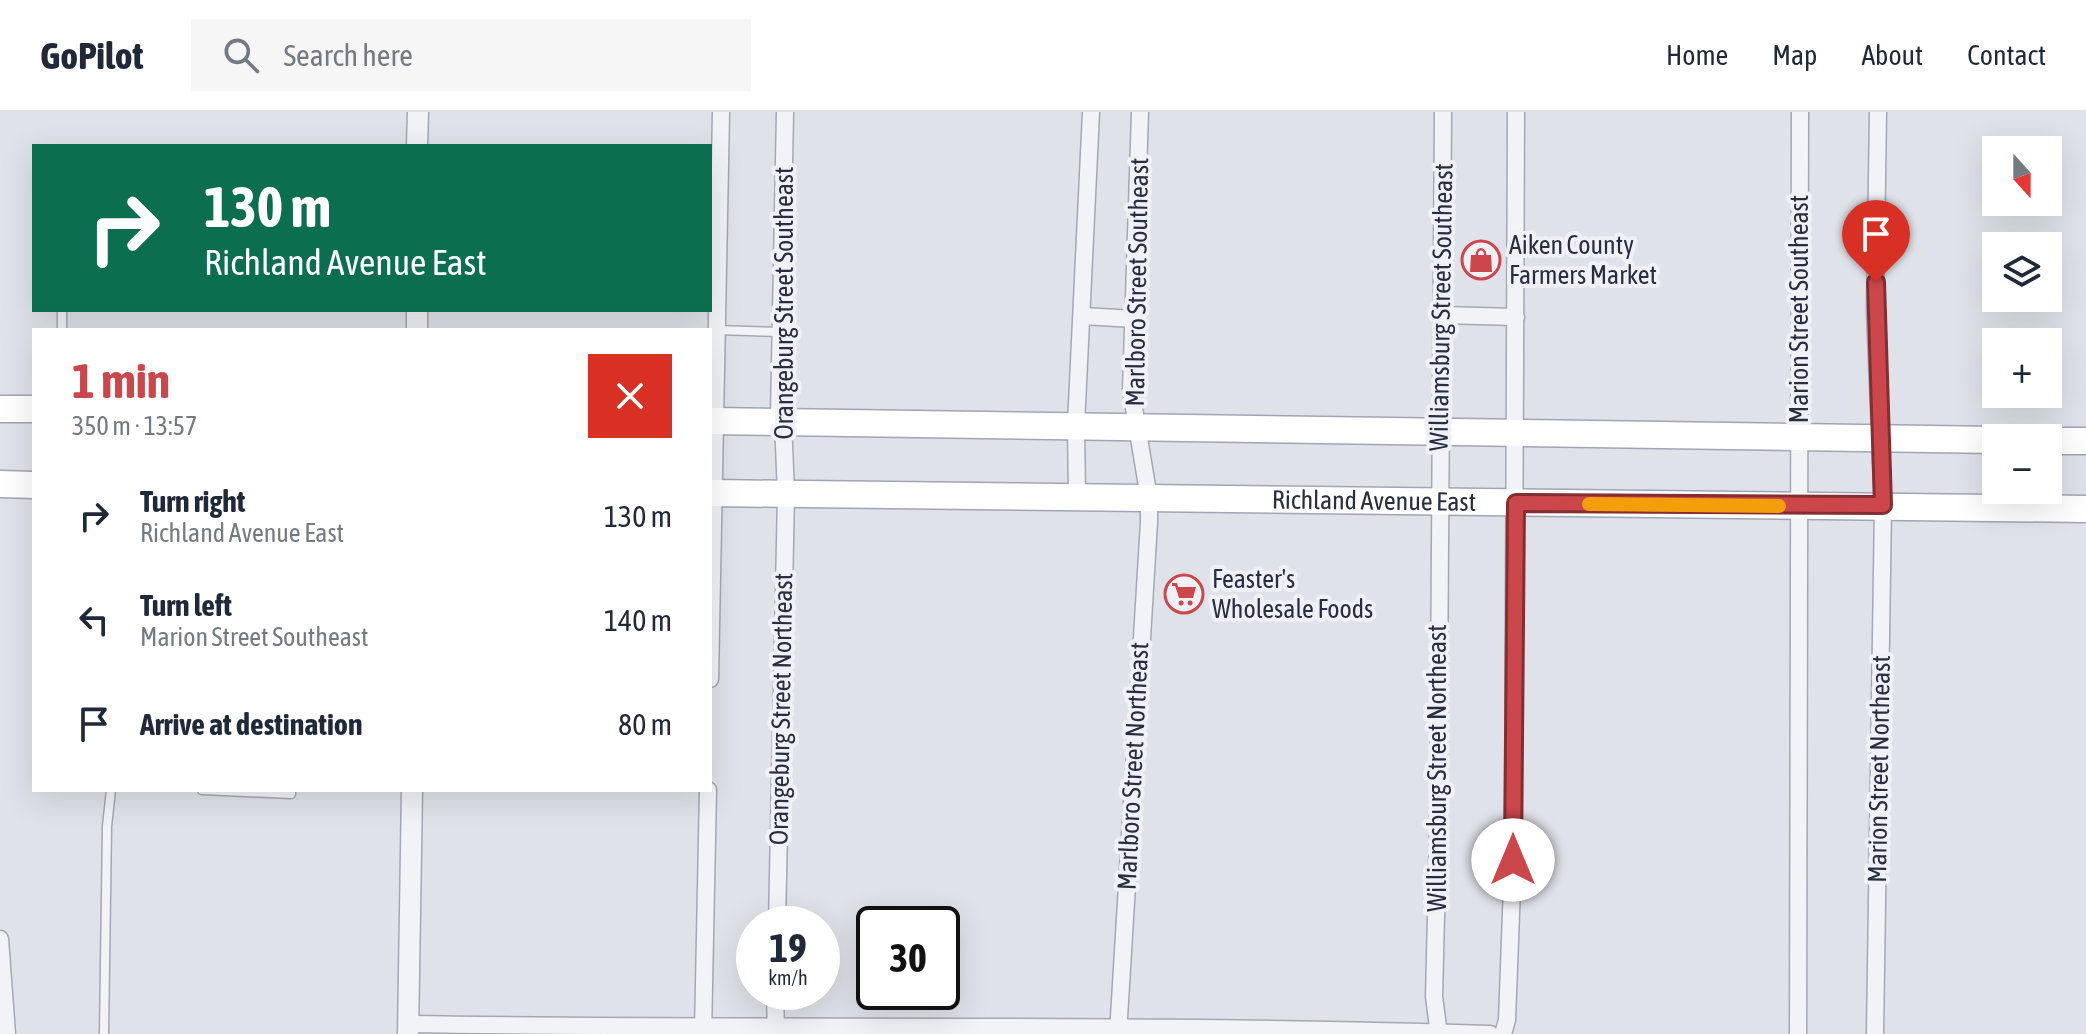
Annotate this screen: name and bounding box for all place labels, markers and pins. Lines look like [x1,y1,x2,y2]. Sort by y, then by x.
pin [1842,200,1910,282]
place label: Aiken County Farmers Market [1509,230,1657,290]
shop icon: Aiken County Farmers Market [1460,239,1502,281]
place label: Feaster's Wholesale Foods [1212,564,1373,624]
supermarket icon: Feaster's Wholesale Foods [1163,573,1205,615]

